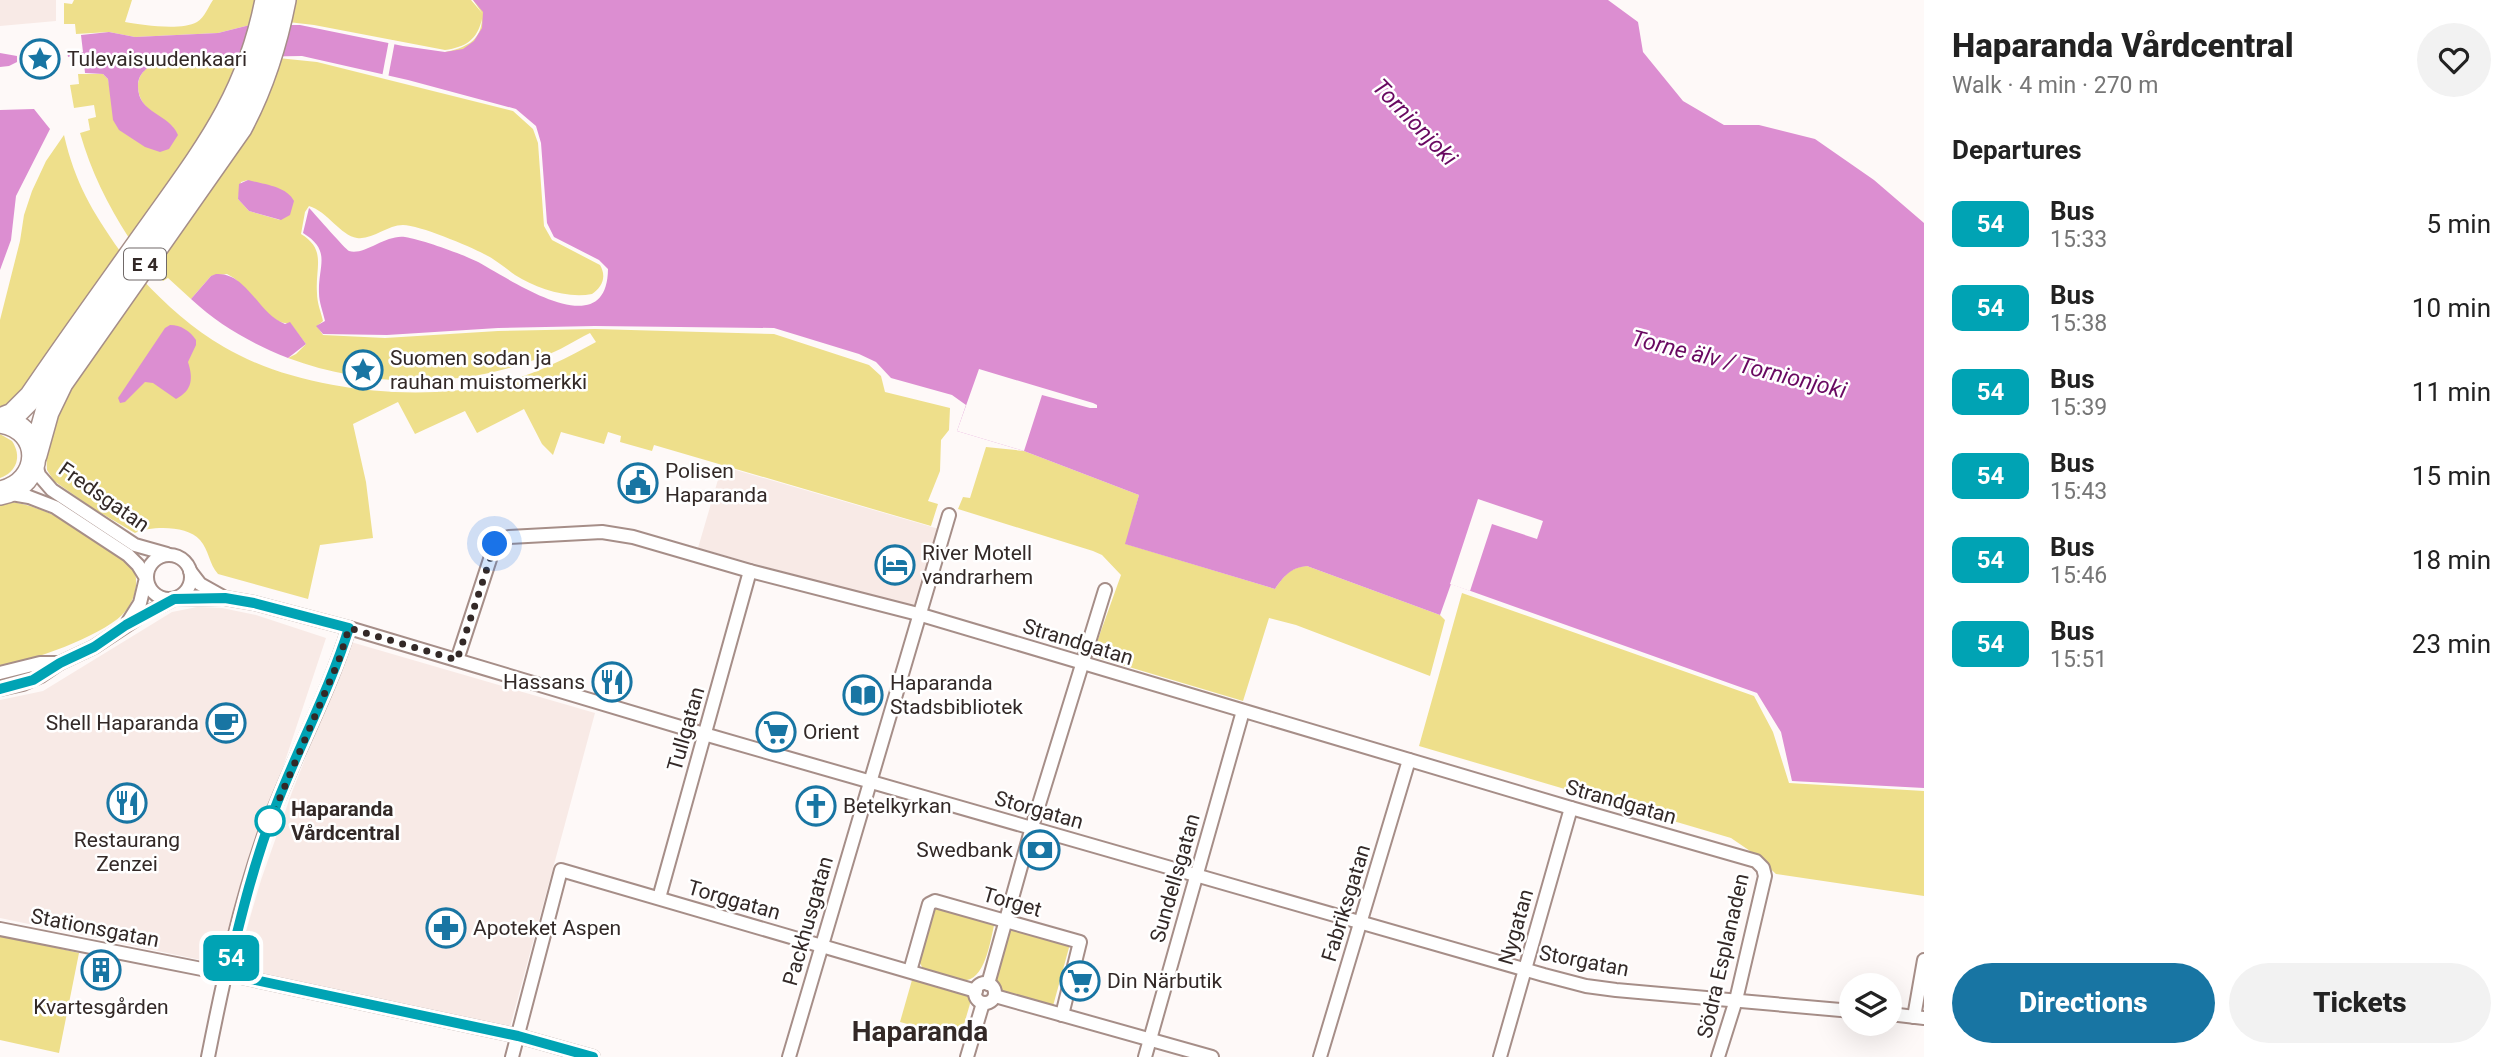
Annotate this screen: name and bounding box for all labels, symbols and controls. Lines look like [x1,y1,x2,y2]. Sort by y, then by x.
button: heart [2417,23,2491,97]
text: Haparanda Vårdcentral [1952,26,2294,65]
place icon: Tulevaisuudenkaari [19,38,61,80]
place label: Tulevaisuudenkaari [67,47,247,71]
text: Walk · 4 min · 270 m [1952,72,2158,99]
water label: Tornionjoki [1367,73,1463,172]
text: Departures [1952,135,2082,165]
text: Bus [2050,196,2095,226]
text: 5 min [2426,209,2491,239]
text: 54 [1977,210,2004,238]
text: 15:33 [2050,226,2107,253]
road number: E 4 [124,248,166,280]
text: Bus [2050,280,2095,310]
text: 10 min [2412,293,2491,323]
text: 54 [1977,294,2004,322]
text: 15:38 [2050,310,2107,337]
water label: Torne älv / Tornionjoki [1629,325,1850,404]
place label: Suomen sodan ja rauhan muistomerkki [390,346,587,394]
place icon: Suomen sodan ja rauhan muistomerkki [342,349,384,391]
text: Bus [2050,364,2095,394]
text: 11 min [2412,377,2491,407]
text: 54 [1977,378,2004,406]
text: 15:39 [2050,394,2107,421]
text: Bus [2050,448,2095,478]
street label: Fredsgatan [54,457,154,537]
place label: Polisen Haparanda [665,459,768,507]
text: 15 min [2412,461,2491,491]
public building icon: Polisen Haparanda [617,462,659,504]
text: 54 [1977,462,2004,490]
text: 15:43 [2050,478,2107,505]
your location [477,526,512,561]
text: Bus [2050,532,2095,562]
place label: River Motell vandrarhem [922,541,1033,589]
hotel icon: River Motell vandrarhem [874,544,916,586]
text: 18 min [2412,545,2491,575]
text: 54 [1977,546,2004,574]
text: 15:46 [2050,562,2107,589]
street label: Strandgatan [1020,614,1136,670]
text: Bus [2050,616,2095,646]
text: 23 min [2412,629,2491,659]
text: 54 [1977,630,2004,658]
text: 15:51 [2050,646,2107,673]
restaurant icon: Hassans [591,661,633,703]
place label: Hassans [503,670,585,694]
place label: Haparanda Stadsbibliotek [890,671,1023,719]
library icon: Haparanda Stadsbibliotek [842,674,884,716]
street label: Tullgatan [663,684,709,774]
cafe icon: Shell Haparanda [205,702,247,744]
place label: Shell Haparanda [46,711,199,735]
supermarket icon: Orient [755,711,797,753]
place label: Orient [803,720,859,744]
street label: Strandgatan [1563,775,1679,829]
restaurant icon: Restaurang Zenzei [106,782,148,824]
church icon: Betelkyrkan [795,785,837,827]
street label: Storgatan [992,786,1086,834]
place label: Betelkyrkan [843,794,952,818]
place label: Haparanda Vårdcentral [291,797,400,845]
marker: Haparanda Vårdcentral [255,806,285,836]
street label: Sundellsgatan [1145,811,1205,945]
place label: Restaurang Zenzei [74,828,180,876]
bank icon: Swedbank [1019,829,1061,871]
place label: Swedbank [916,838,1013,862]
street label: Fabriksgatan [1317,841,1375,965]
street label: Packhusgatan [778,854,838,988]
street label: Södra Esplanaden [1692,871,1754,1041]
street label: Torggatan [685,875,783,925]
street label: Torget [980,882,1044,922]
street label: Nygatan [1494,886,1538,968]
street label: Stationsgatan [29,904,161,952]
pharmacy icon: Apoteket Aspen [425,907,467,949]
place label: Apoteket Aspen [473,916,621,940]
line badge: 54 [200,935,262,981]
street label: Storgatan [1537,941,1631,981]
text: 54 [217,944,245,972]
building icon: Kvartesgården [80,949,122,991]
supermarket icon: Din Närbutik [1059,960,1101,1002]
button: Directions [1952,963,2215,1043]
button: Tickets [2229,963,2491,1043]
place label: Din Närbutik [1107,969,1223,993]
map controls [1839,973,1902,1036]
button: layers [1839,973,1902,1036]
place label: Kvartesgården [33,995,169,1019]
district label: Haparanda [852,1015,988,1048]

